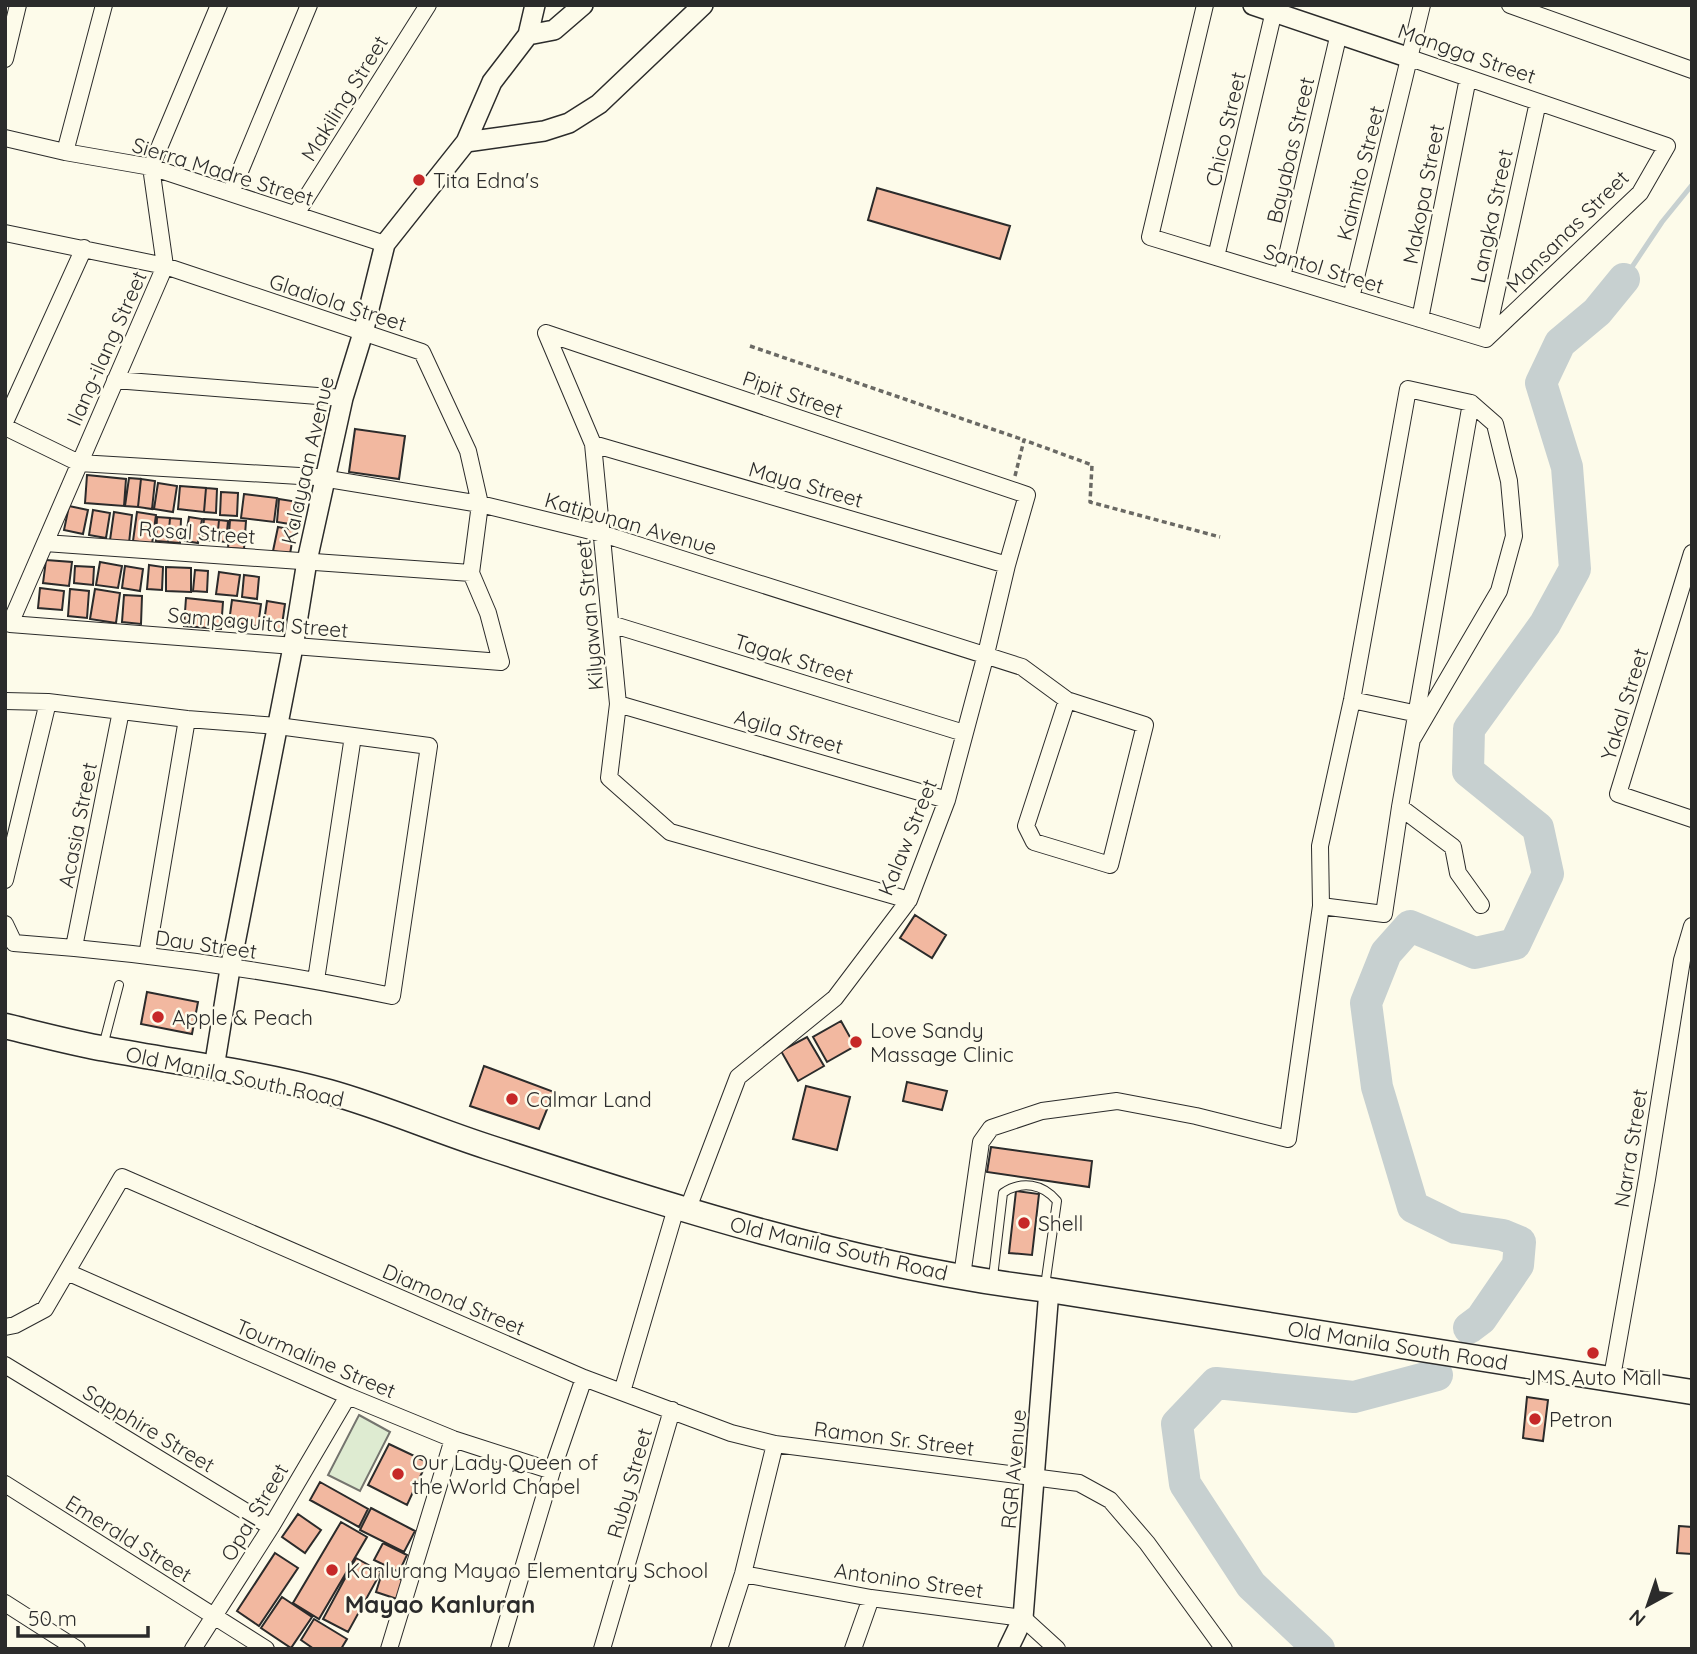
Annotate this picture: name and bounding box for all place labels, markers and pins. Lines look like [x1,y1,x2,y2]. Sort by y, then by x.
place label: Tita Edna's [433,167,539,193]
marker: Tita Edna's [411,172,427,188]
place label: Apple & Peach [172,1004,313,1030]
marker: Apple & Peach [150,1009,166,1025]
place label: Love Sandy Massage Clinic [870,1017,1014,1067]
marker: Love Sandy Massage Clinic [848,1034,864,1050]
place label: Calmar Land [526,1086,652,1112]
marker: Calmar Land [504,1091,520,1107]
place label: Shell [1038,1210,1083,1236]
marker: Shell [1016,1215,1032,1231]
marker: JMS Auto Mall [1585,1345,1601,1361]
place label: JMS Auto Mall [1524,1364,1662,1390]
place label: Petron [1549,1406,1613,1432]
marker: Petron [1527,1411,1543,1427]
place label: Our Lady Queen of the World Chapel [412,1449,599,1499]
marker: Our Lady Queen of the World Chapel [390,1466,406,1482]
place label: Kanlurang Mayao Elementary School [346,1557,708,1583]
marker: Kanlurang Mayao Elementary School [324,1562,340,1578]

